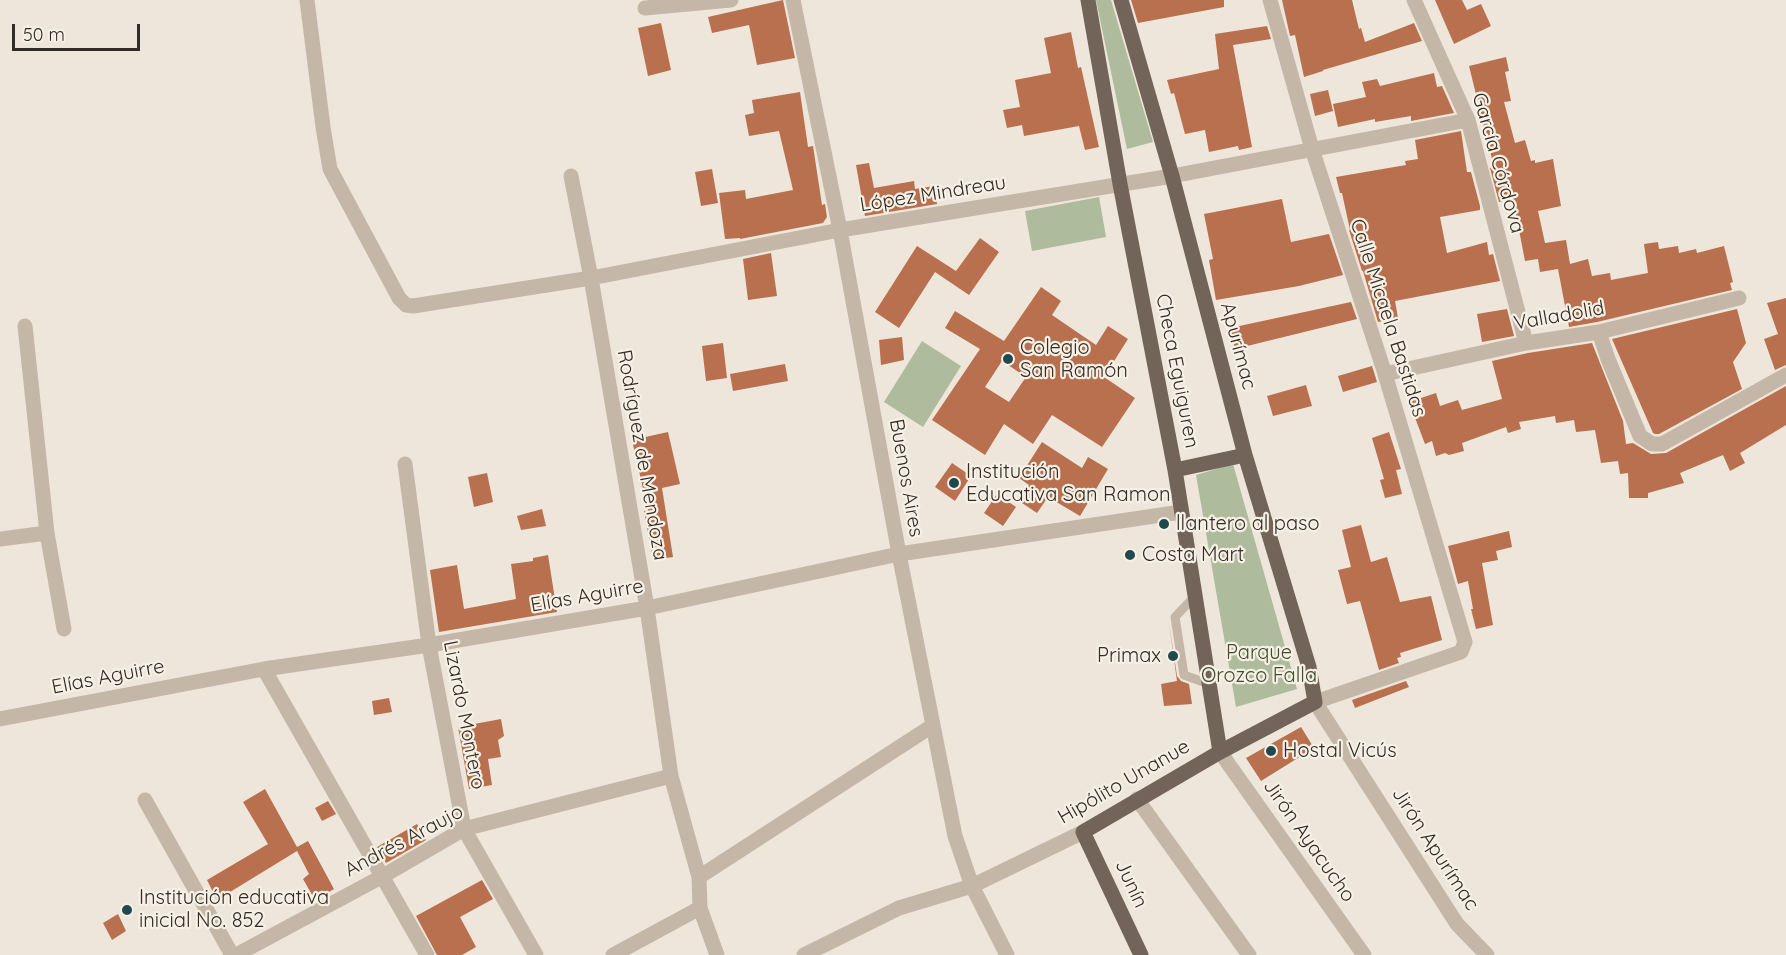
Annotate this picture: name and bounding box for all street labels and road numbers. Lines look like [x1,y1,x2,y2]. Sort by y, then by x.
street label: García Córdova [1466,90,1530,236]
street label: López Mindreau [858,171,1008,217]
street label: Calle Micaela Bastidas [1345,216,1431,420]
street label: Checa Eguiguren [1150,292,1204,450]
street label: Valladolid [1512,296,1606,336]
street label: Apurímac [1215,300,1261,392]
street label: Rodríguez de Mendoza [612,348,672,562]
street label: Buenos Aires [884,417,928,539]
street label: Elías Aguirre [529,574,645,618]
street label: Lizardo Montero [438,639,490,791]
street label: Elías Aguirre [50,654,166,700]
street label: Hipólito Unanue [1054,735,1194,829]
street label: Jirón Ayacucho [1258,775,1360,907]
street label: Jirón Apurímac [1386,783,1484,915]
street label: Andrés Araujo [340,800,468,882]
street label: Junín [1110,856,1152,912]

